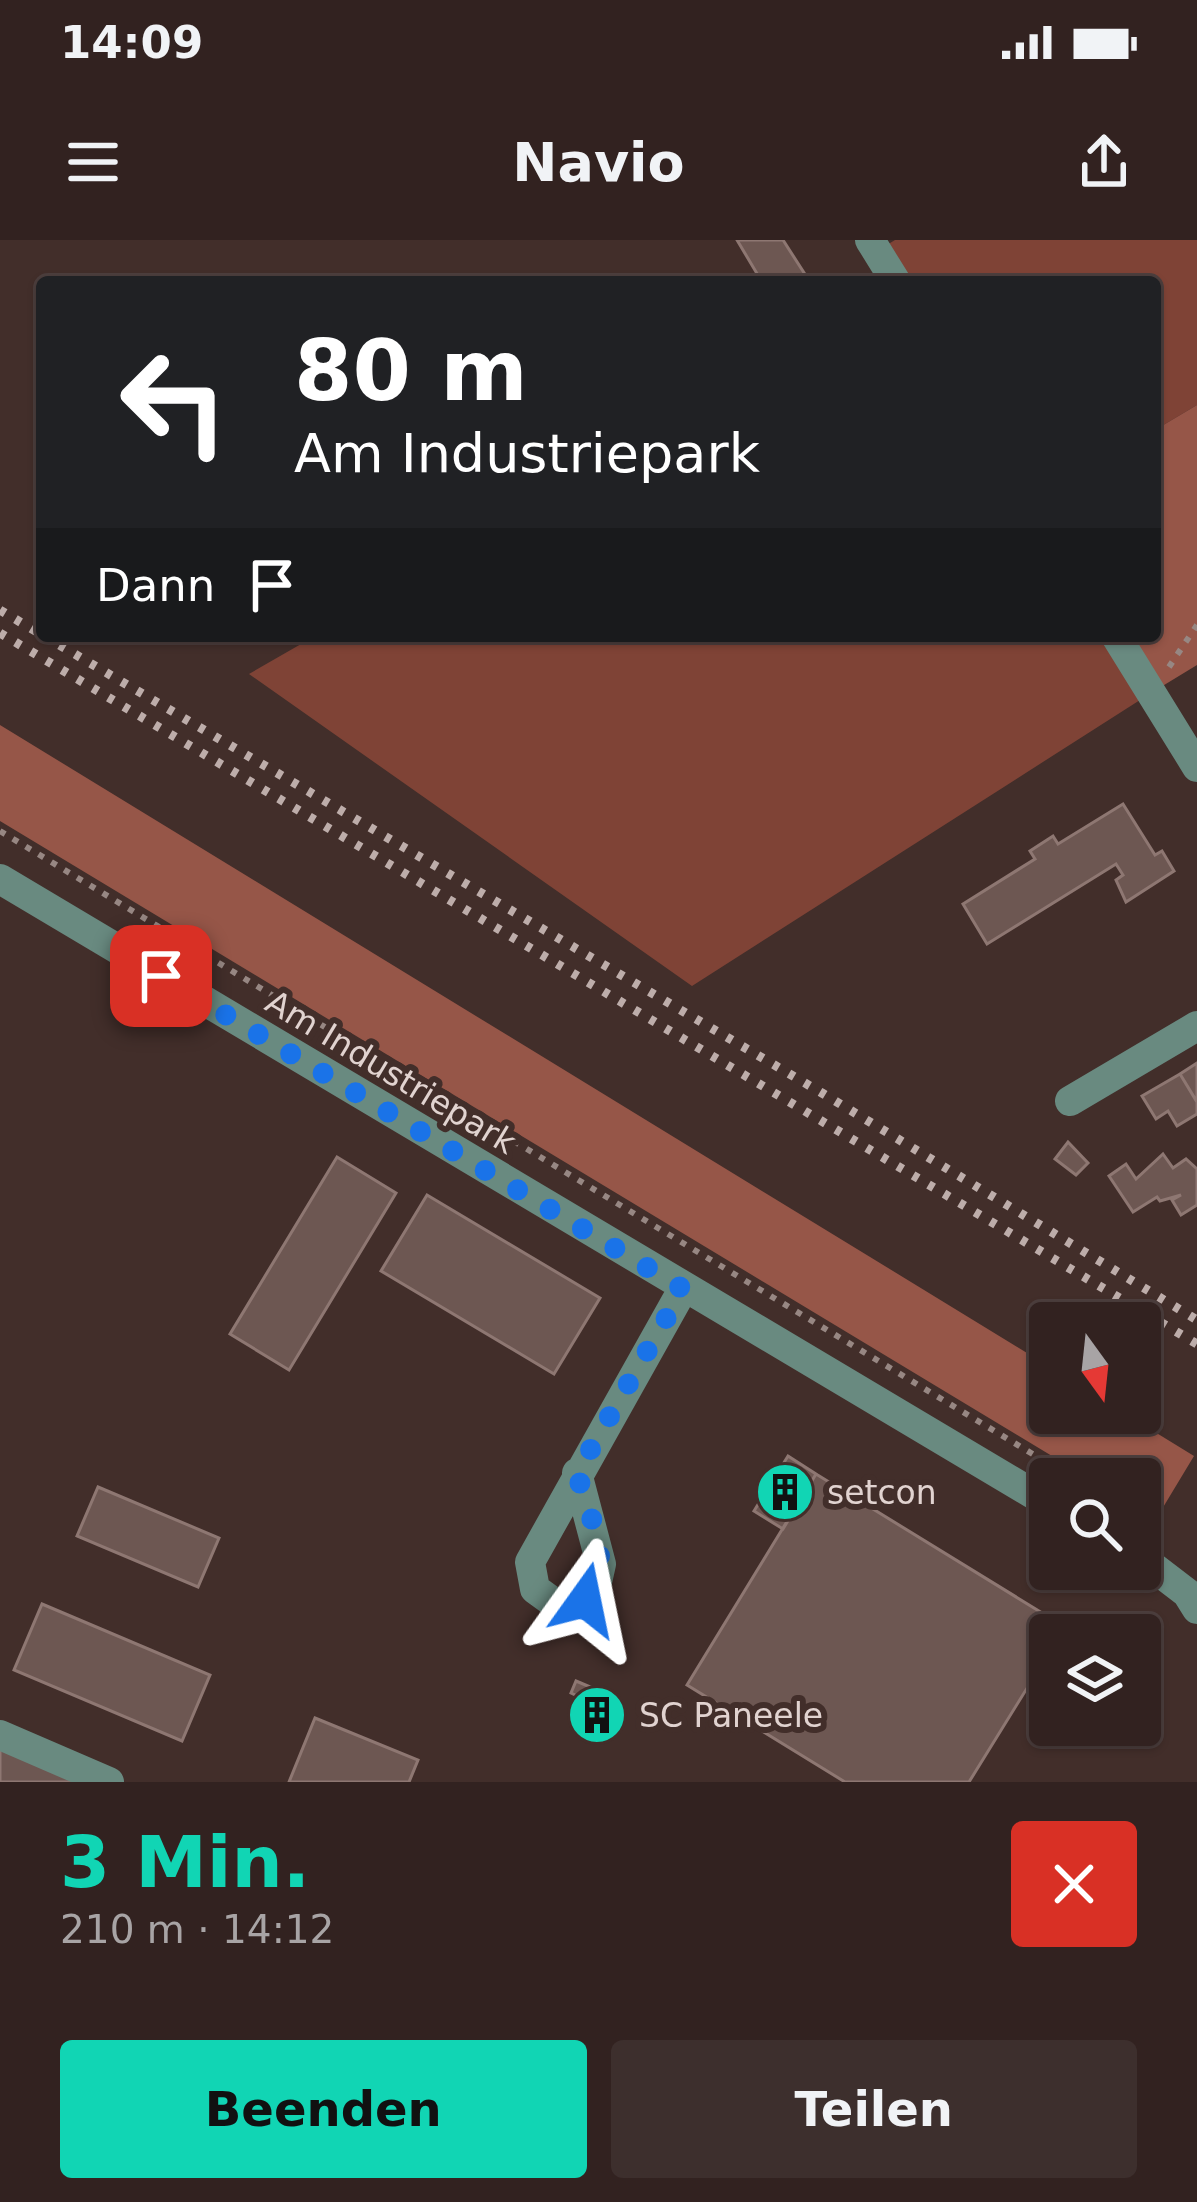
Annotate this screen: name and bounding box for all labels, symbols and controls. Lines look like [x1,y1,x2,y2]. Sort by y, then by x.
text: 14:09 [60,16,203,69]
icon: menu [60,129,126,195]
icon: share [1071,129,1137,195]
text: Navio [512,131,685,194]
text: 80 m [294,322,528,420]
icon: left [96,324,252,480]
text: Am Industriepark [294,422,760,485]
icon: arrive [239,552,305,618]
text: Dann [96,559,215,612]
pin [110,925,212,1027]
icon: arrive [128,943,194,1009]
street label: Am Industriepark [259,982,524,1162]
north arrow [1029,1302,1161,1434]
map controls [1029,1302,1161,1746]
button: search [1029,1458,1161,1590]
building icon: setcon [754,1461,816,1523]
place label: setcon [827,1473,937,1512]
position arrow [522,1537,648,1663]
button: layers [1029,1614,1161,1746]
building icon: SC Paneele [566,1684,628,1746]
place label: SC Paneele [639,1696,823,1735]
text: 3 Min. [60,1820,310,1904]
button: close [1011,1821,1137,1947]
text: 210 m · 14:12 [60,1907,334,1952]
button: Beenden [60,2040,587,2178]
button: Teilen [611,2040,1137,2178]

